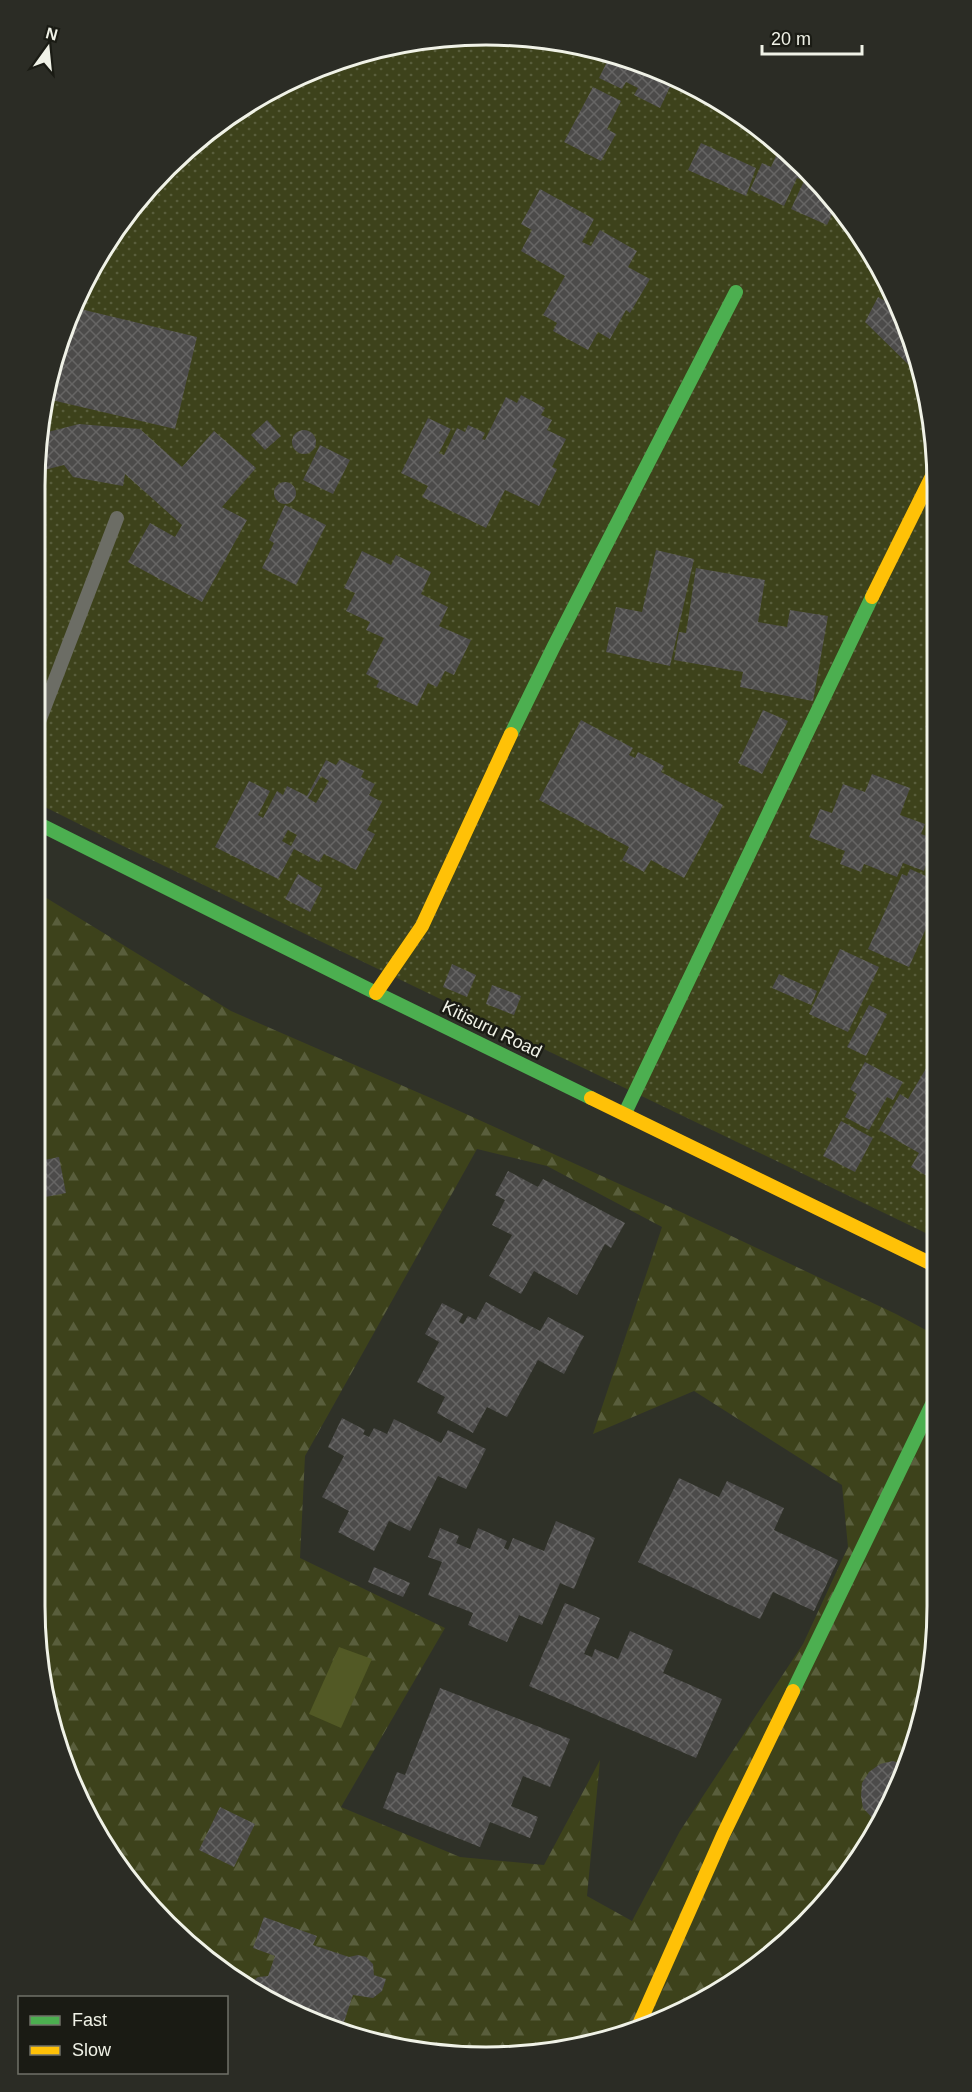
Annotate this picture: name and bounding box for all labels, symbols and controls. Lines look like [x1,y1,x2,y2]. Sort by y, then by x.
north arrow [18,18,78,78]
scale bar [762,18,862,56]
text: N [44,24,60,44]
text: 20 m [771,29,811,49]
street label: Kitisuru Road [439,996,545,1062]
legend [18,1996,228,2074]
text: Fast [72,2010,107,2030]
text: Slow [72,2040,112,2060]

